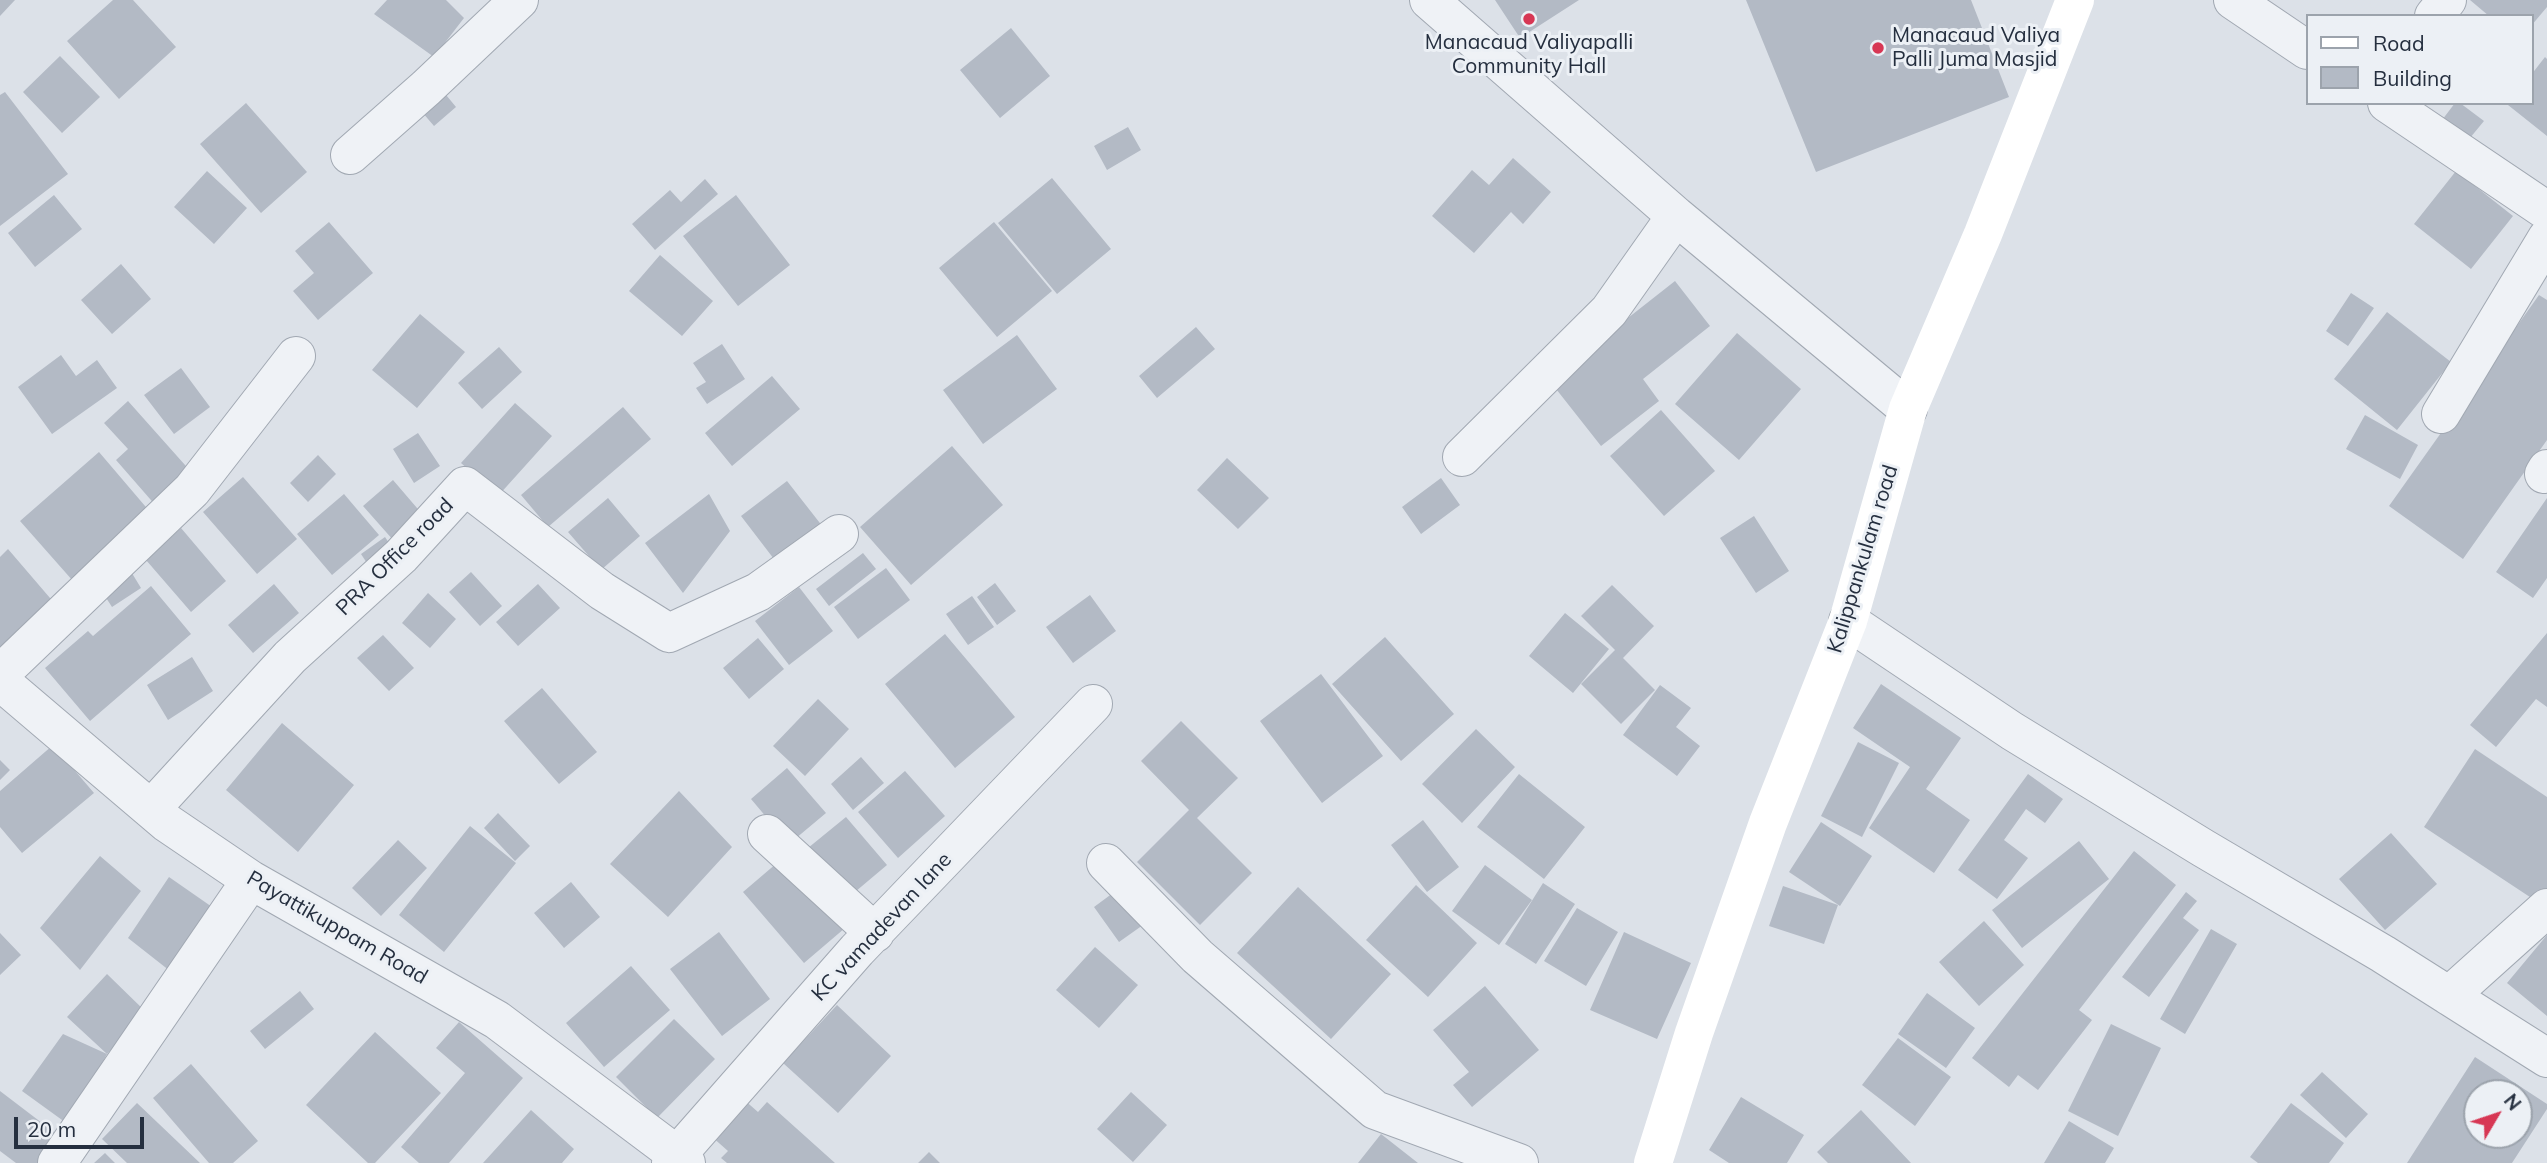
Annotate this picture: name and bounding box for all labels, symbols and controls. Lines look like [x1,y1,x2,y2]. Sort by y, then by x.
marker: Manacaud Valiyapalli Community Hall [1521,11,1537,27]
legend [2306,14,2533,105]
place label: Manacaud Valiya Palli Juma Masjid [1892,23,2060,73]
place label: Manacaud Valiyapalli Community Hall [1425,30,1633,80]
text: Road [2373,30,2424,56]
marker: Manacaud Valiya Palli Juma Masjid [1870,40,1886,56]
text: Building [2373,65,2452,91]
street label: Kalippankulam road [1822,462,1904,656]
street label: PRA Office road [331,493,459,621]
street label: KC vamadevan lane [807,848,957,1006]
street label: Payattikuppam Road [242,866,432,990]
north arrow [2463,1079,2533,1149]
text: N [2499,1089,2527,1115]
scale bar [18,1104,147,1148]
text: 20 m [27,1116,76,1142]

